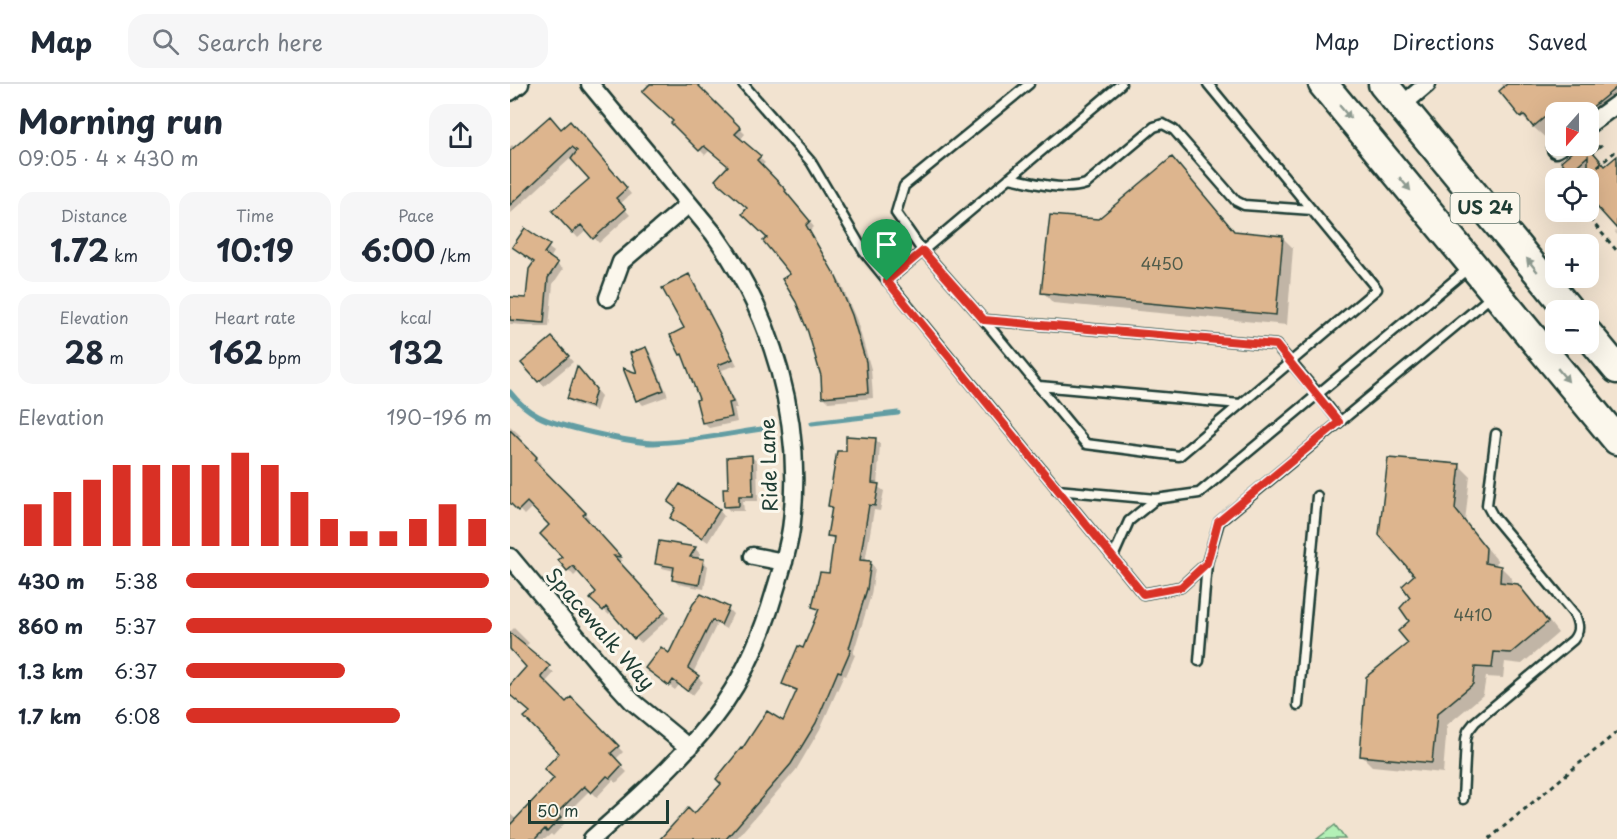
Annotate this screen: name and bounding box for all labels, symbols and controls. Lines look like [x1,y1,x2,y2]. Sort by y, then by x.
search box [128,14,548,68]
text: Map [30,20,92,63]
icon: search [149,25,182,58]
text: Search here [197,25,323,58]
text: Map [1314,25,1359,57]
text: Directions [1392,25,1494,57]
text: Saved [1527,25,1587,57]
text: Morning run [18,95,223,145]
north arrow [1545,102,1599,156]
map controls [1545,102,1599,354]
button: share [429,104,492,167]
one-way arrow [1339,104,1351,119]
text: 09:05 · 4 × 430 m [18,143,199,173]
button: locate [1545,168,1599,222]
one-way arrow [1399,176,1412,192]
road number: US 24 [1450,193,1520,223]
text: Distance [60,203,128,227]
text: Time [236,203,274,227]
text: Pace [398,203,434,227]
pin [861,219,912,281]
text: 1.72 [50,227,109,272]
text: 10:19 [216,227,294,272]
text: 6:00 [361,227,435,272]
icon: arrive [870,228,903,261]
button: + [1545,234,1599,288]
text: km [109,243,138,267]
text: /km [435,243,471,267]
house number: 4450 [1141,251,1183,275]
one-way arrow [1526,258,1539,273]
button: − [1545,300,1599,354]
text: Elevation [59,305,129,329]
text: Heart rate [215,305,295,329]
text: kcal [400,305,432,329]
text: 28 [64,329,104,374]
text: 162 [209,329,263,374]
text: 132 [389,329,443,374]
text: m [104,345,124,369]
text: bpm [263,345,301,369]
one-way arrow [1556,367,1569,382]
text: Elevation [18,402,104,432]
text: 190–196 m [387,402,492,432]
street label: Ride Lane [751,418,785,512]
street label: Spacewalk Way [539,560,663,696]
text: 430 m [18,566,85,596]
text: 5:38 [114,566,158,596]
house number: 4410 [1453,602,1493,626]
text: 860 m [18,611,83,641]
text: 5:37 [114,611,156,641]
text: 1.3 km [18,656,84,686]
text: 6:37 [114,656,157,686]
text: 1.7 km [18,701,81,731]
text: 6:08 [114,701,161,731]
scale bar [528,797,669,824]
text: 50 m [537,798,578,822]

